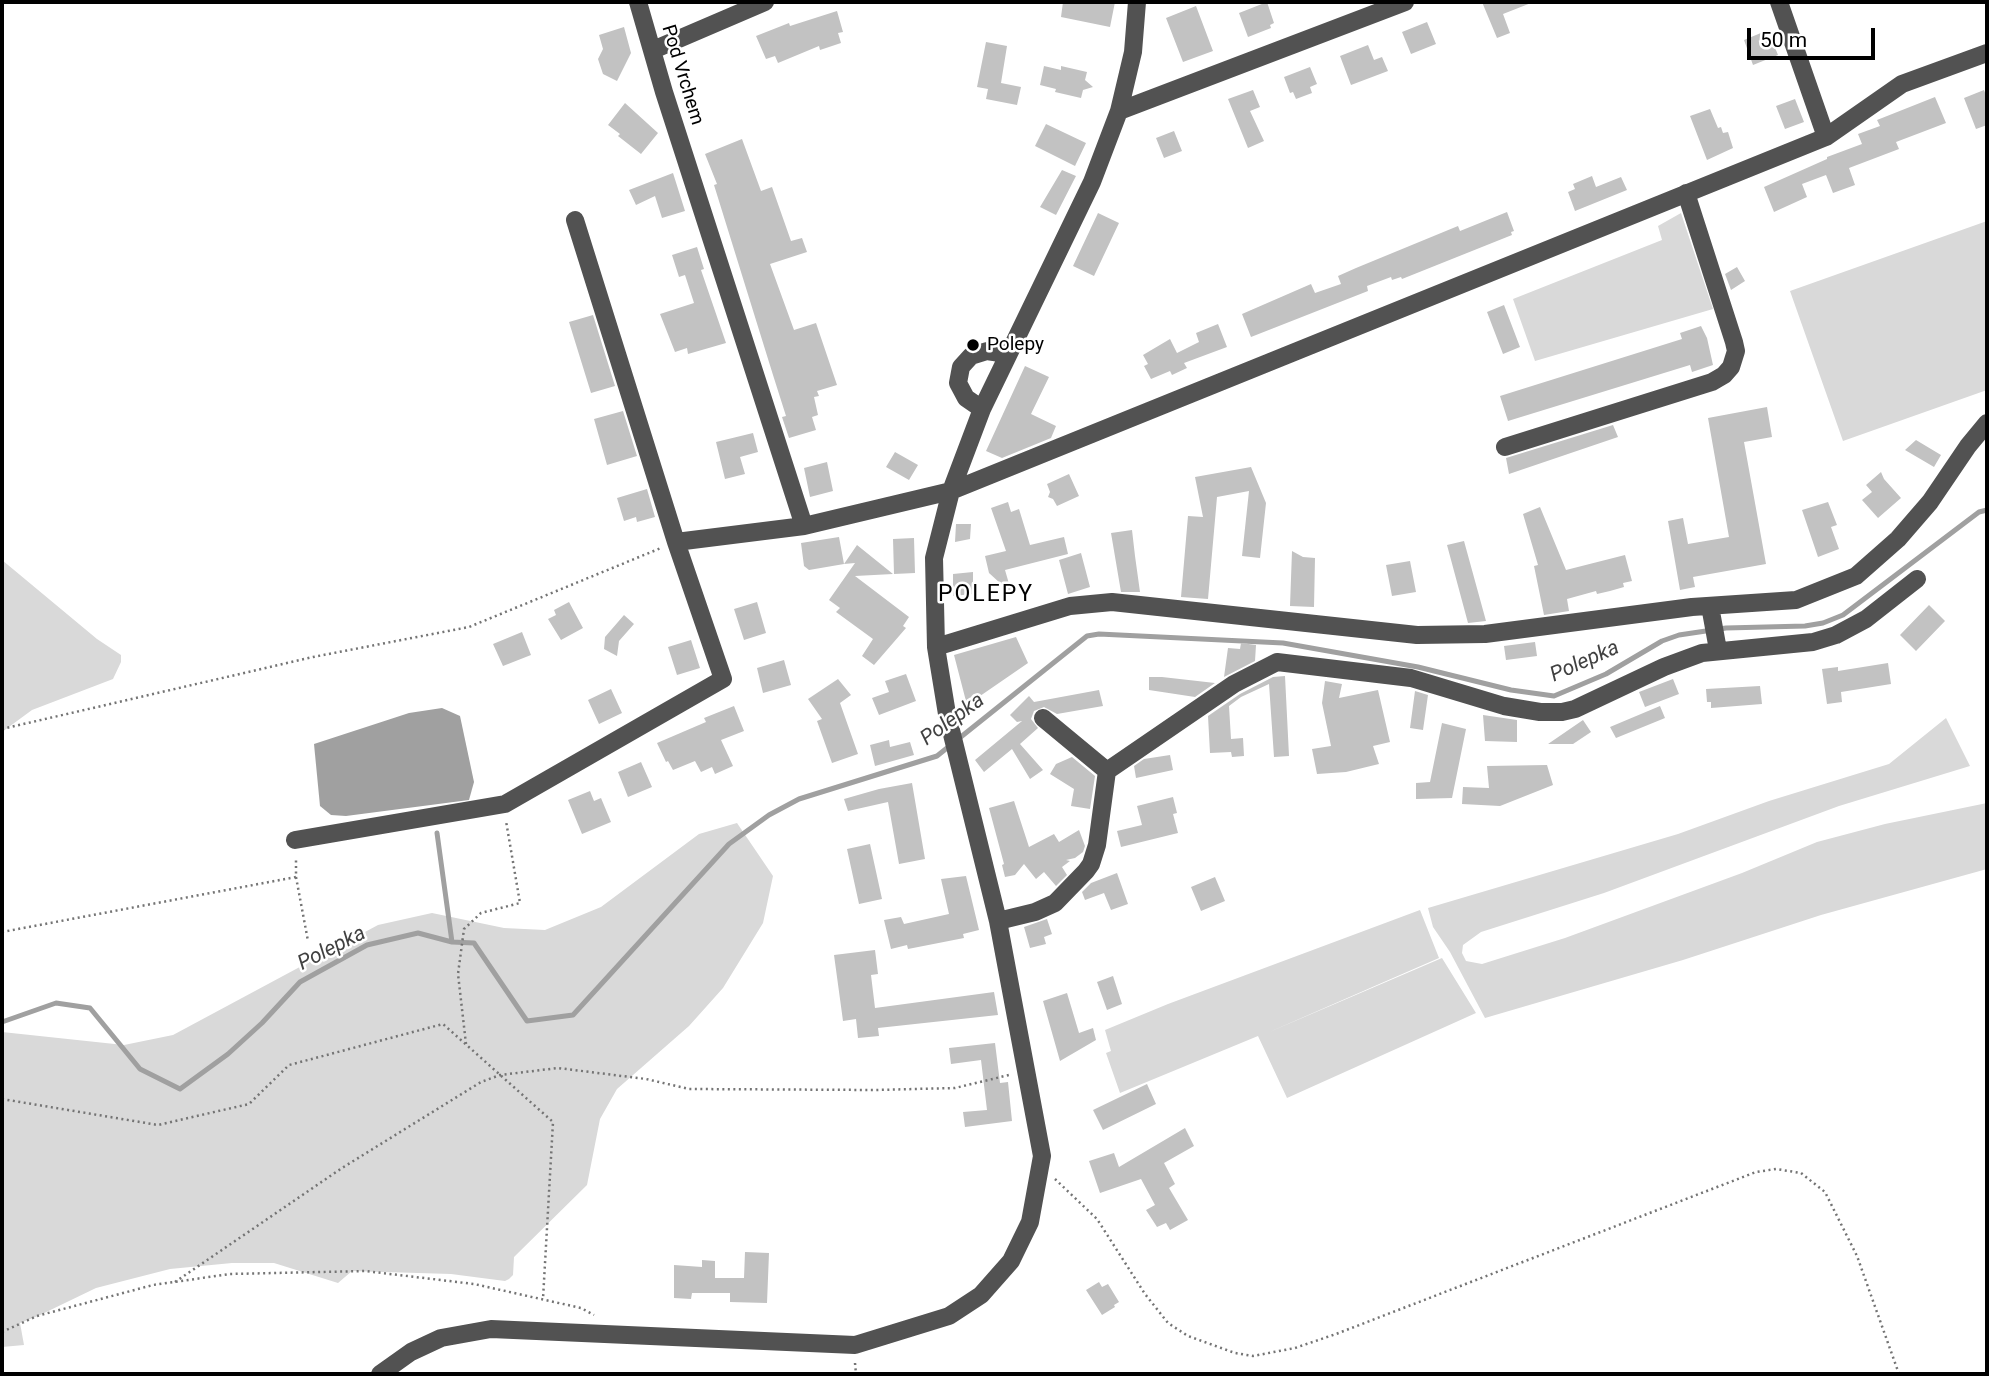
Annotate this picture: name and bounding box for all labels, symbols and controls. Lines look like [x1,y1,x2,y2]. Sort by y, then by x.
scale bar [1751,14,1879,58]
street label: Pod Vrchem [656,22,708,128]
text: 50 m [1760,28,1807,52]
place label: Polepy [987,334,1044,356]
marker: Polepy [965,337,981,353]
district label: POLEPY [939,581,1033,609]
water label: Polepka [1547,636,1623,688]
water label: Polepka [916,688,990,752]
water label: Polepka [294,921,370,977]

